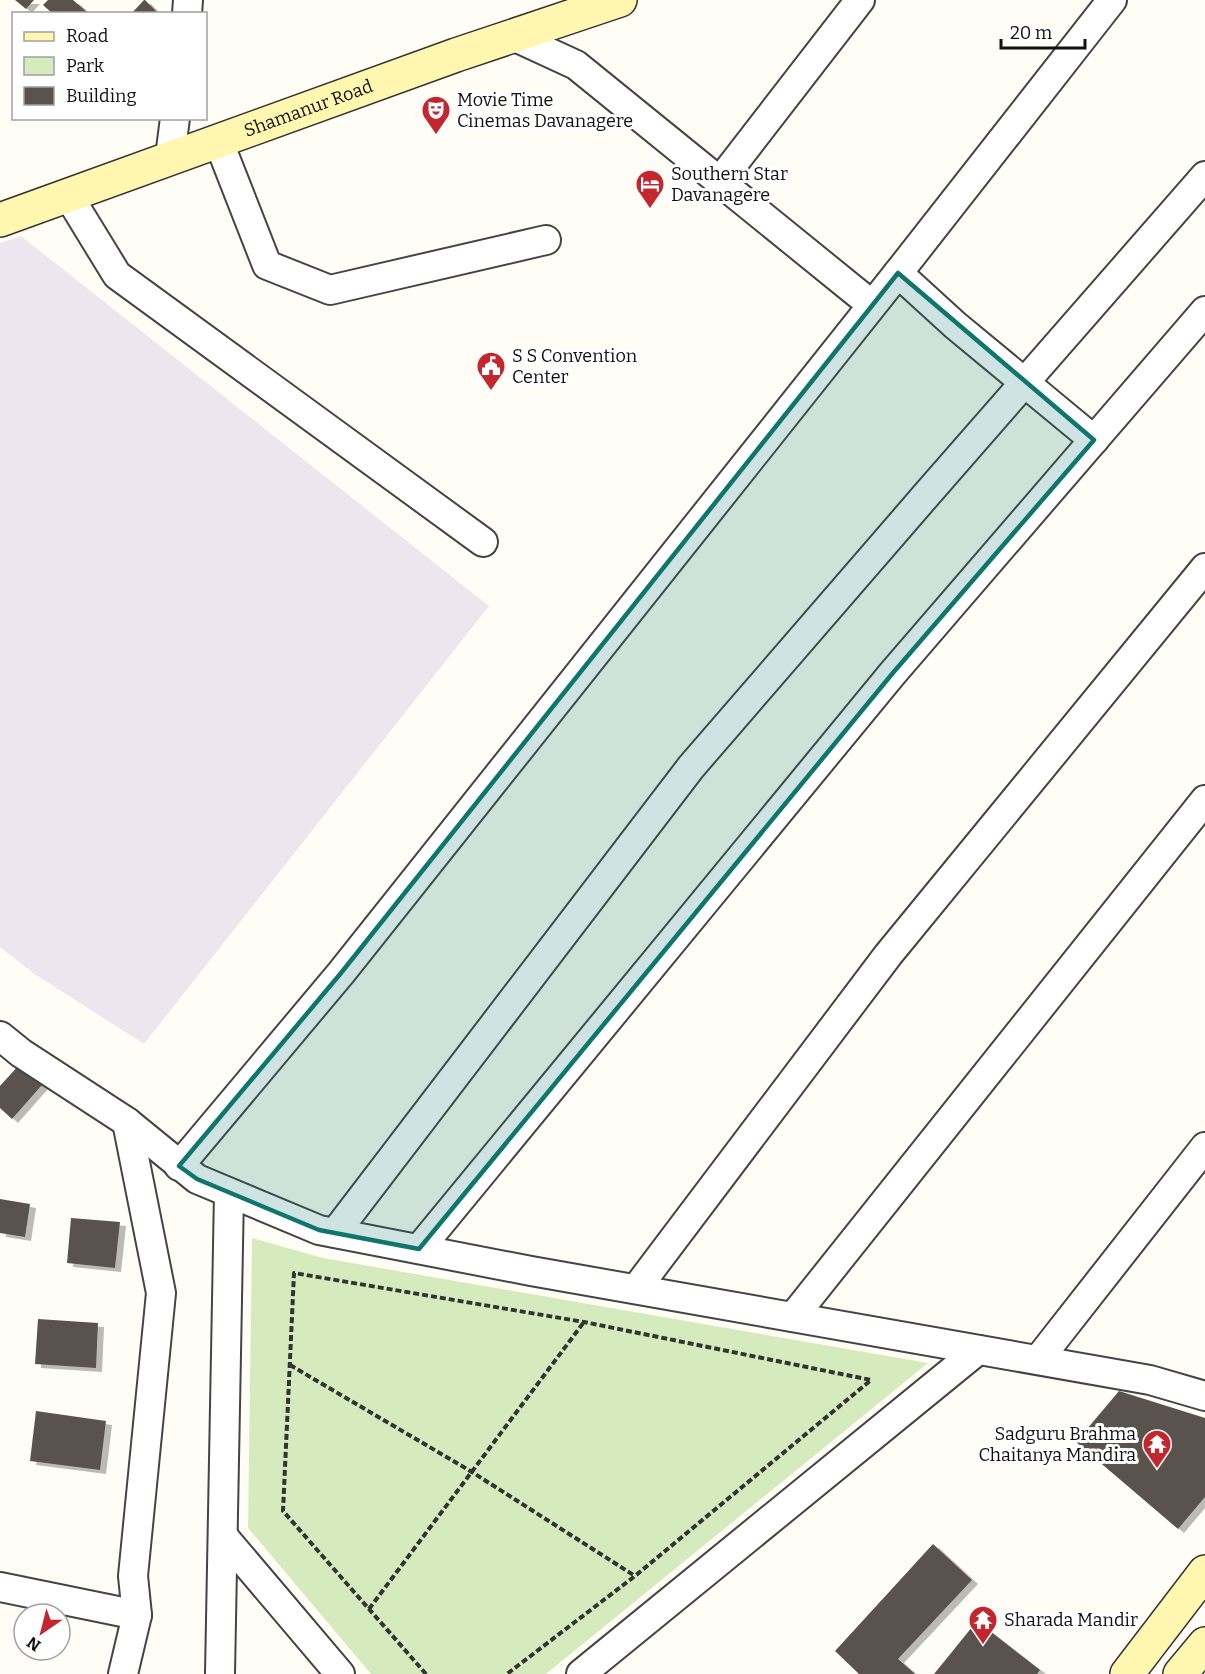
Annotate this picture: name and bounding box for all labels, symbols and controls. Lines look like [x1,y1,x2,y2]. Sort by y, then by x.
legend [12,12,207,120]
scale bar [1001,12,1085,50]
text: 20 m [1010,22,1052,44]
text: Road [66,25,109,47]
text: Park [66,55,105,77]
street label: Shamanur Road [241,75,376,142]
text: Building [66,85,137,107]
place label: Movie Time Cinemas Davanagere [457,89,633,132]
theatre icon: Movie Time Cinemas Davanagere [420,94,452,136]
place label: Southern Star Davanagere [671,163,788,206]
hotel icon: Southern Star Davanagere [634,168,666,210]
place label: S S Convention Center [512,345,638,388]
public building icon: S S Convention Center [475,350,507,392]
place label: Sadguru Brahma Chaitanya Mandira [979,1423,1136,1466]
temple icon: Sadguru Brahma Chaitanya Mandira [1141,1428,1173,1470]
north arrow [12,1602,72,1662]
temple icon: Sharada Mandir [967,1604,999,1646]
place label: Sharada Mandir [1004,1609,1138,1631]
text: N [23,1633,44,1655]

